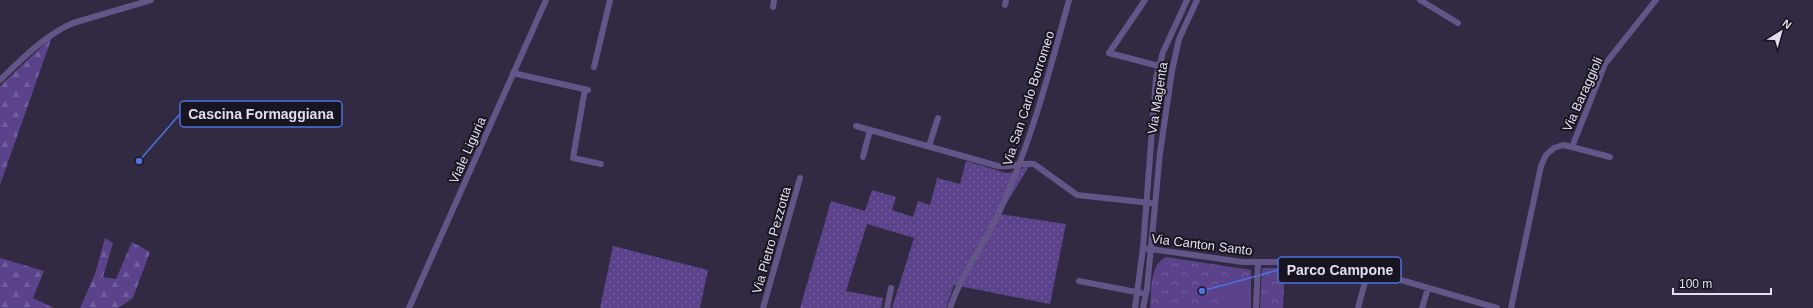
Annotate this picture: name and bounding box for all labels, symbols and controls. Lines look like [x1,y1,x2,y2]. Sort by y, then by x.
north arrow [1761,12,1801,52]
text: N [1780,17,1794,31]
street label: Via San Carlo Borromeo [1000,29,1057,167]
street label: Via Baraggioli [1559,55,1606,134]
street label: Via Magenta [1144,60,1171,135]
callout: Cascina Formaggiana [180,101,342,127]
text: Cascina Formaggiana [188,106,334,122]
street label: Viale Liguria [446,114,489,186]
street label: Via Pietro Pezzotta [749,184,794,295]
street label: Via Canton Santo [1151,231,1253,258]
callout: Parco Campone [1278,257,1401,283]
text: Parco Campone [1287,262,1394,278]
scale bar [1673,270,1771,296]
text: 100 m [1679,277,1712,291]

